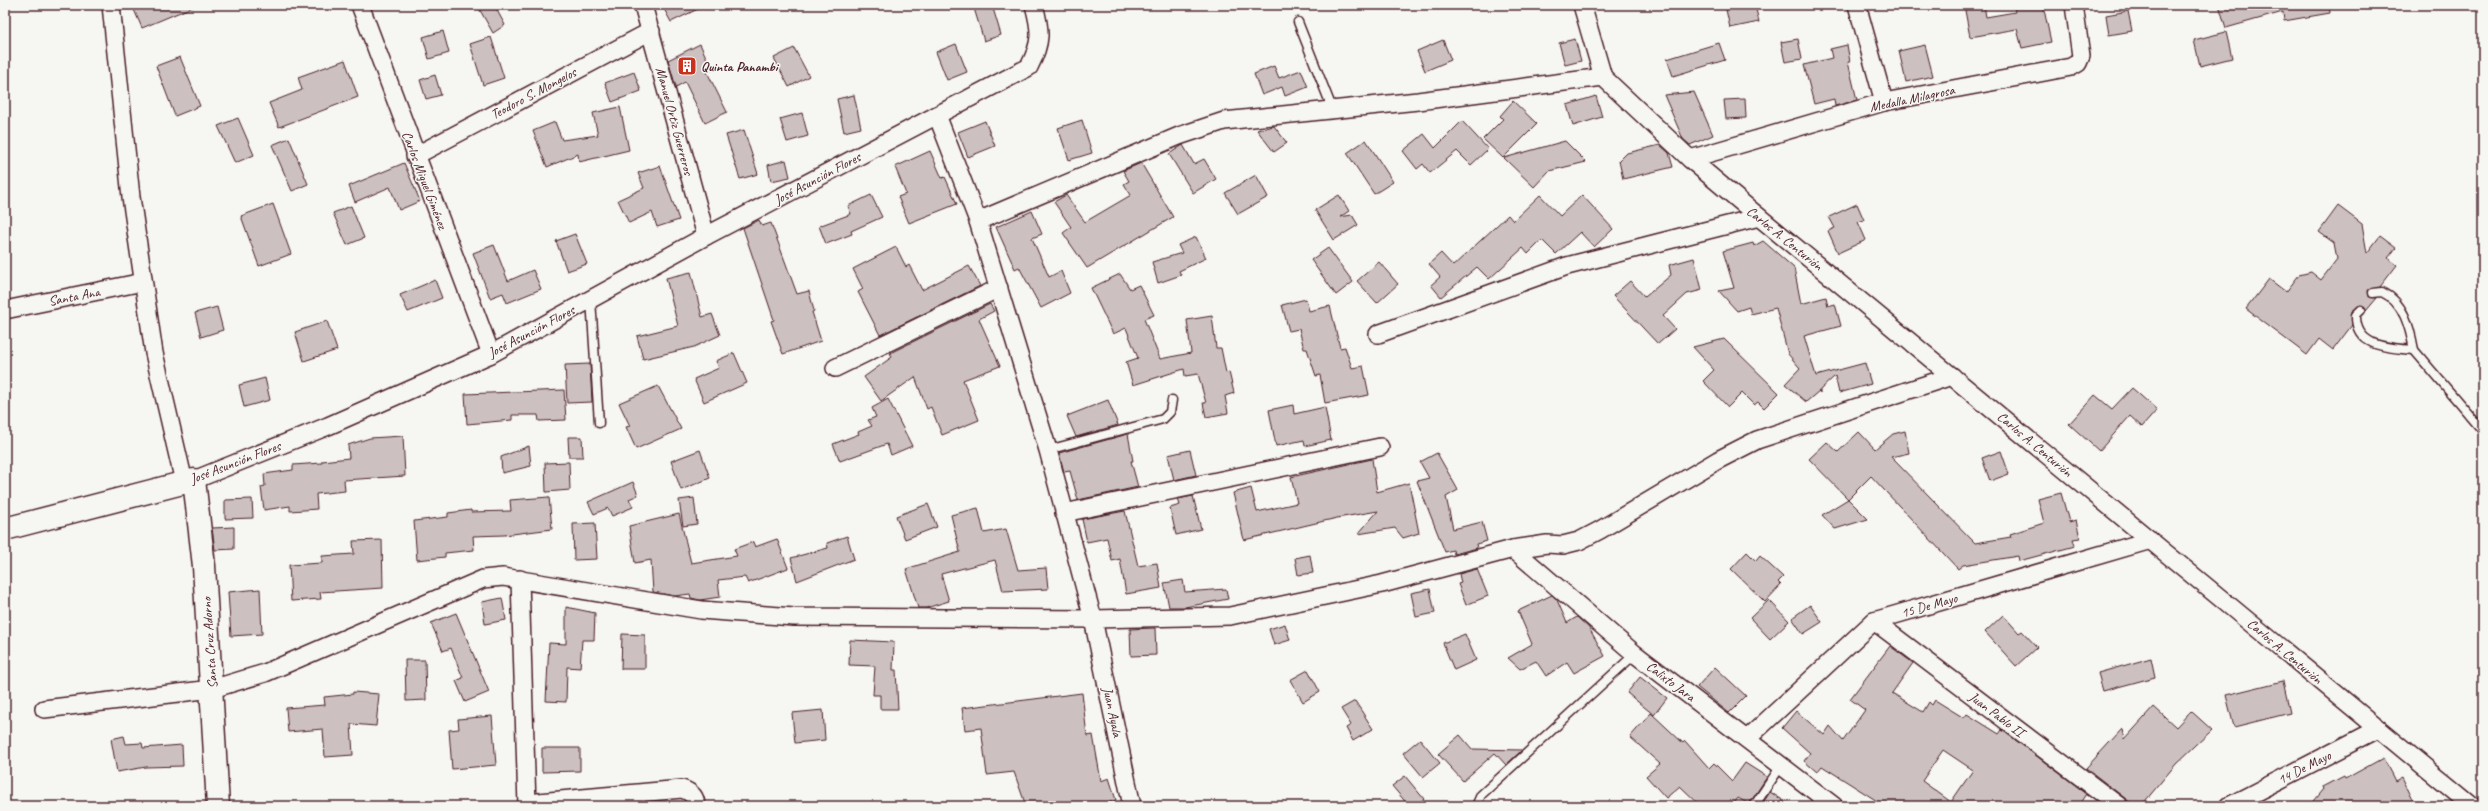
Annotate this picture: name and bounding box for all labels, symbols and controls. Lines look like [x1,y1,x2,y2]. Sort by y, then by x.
building icon: Quinta Panambi [676,55,698,77]
place label: Quinta Panambi [701,58,780,75]
street label: Teodoro S. Mongelos [488,63,580,123]
street label: Manuel Ortiz Guerreros [652,65,697,178]
street label: Medalla Milagrosa [1868,81,1957,116]
street label: Carlos Miguel Giménez [398,129,452,233]
street label: José Asunción Flores [770,148,864,209]
street label: Carlos A. Centurión [1743,203,1827,275]
street label: Santa Ana [47,283,102,310]
street label: José Asunción Flores [484,301,578,362]
street label: Carlos A. Centurión [1994,408,2076,481]
street label: José Asunción Flores [187,437,284,488]
street label: 15 De Mayo [1899,589,1960,622]
street label: Santa Cruz Adorno [198,595,221,689]
street label: Carlos A. Centurión [2244,615,2326,688]
street label: Calixto Jara [1643,658,1699,706]
street label: Juan Ayala [1099,685,1126,739]
street label: Juan Pablo II [1965,688,2030,743]
street label: 14 De Mayo [2275,746,2335,788]

